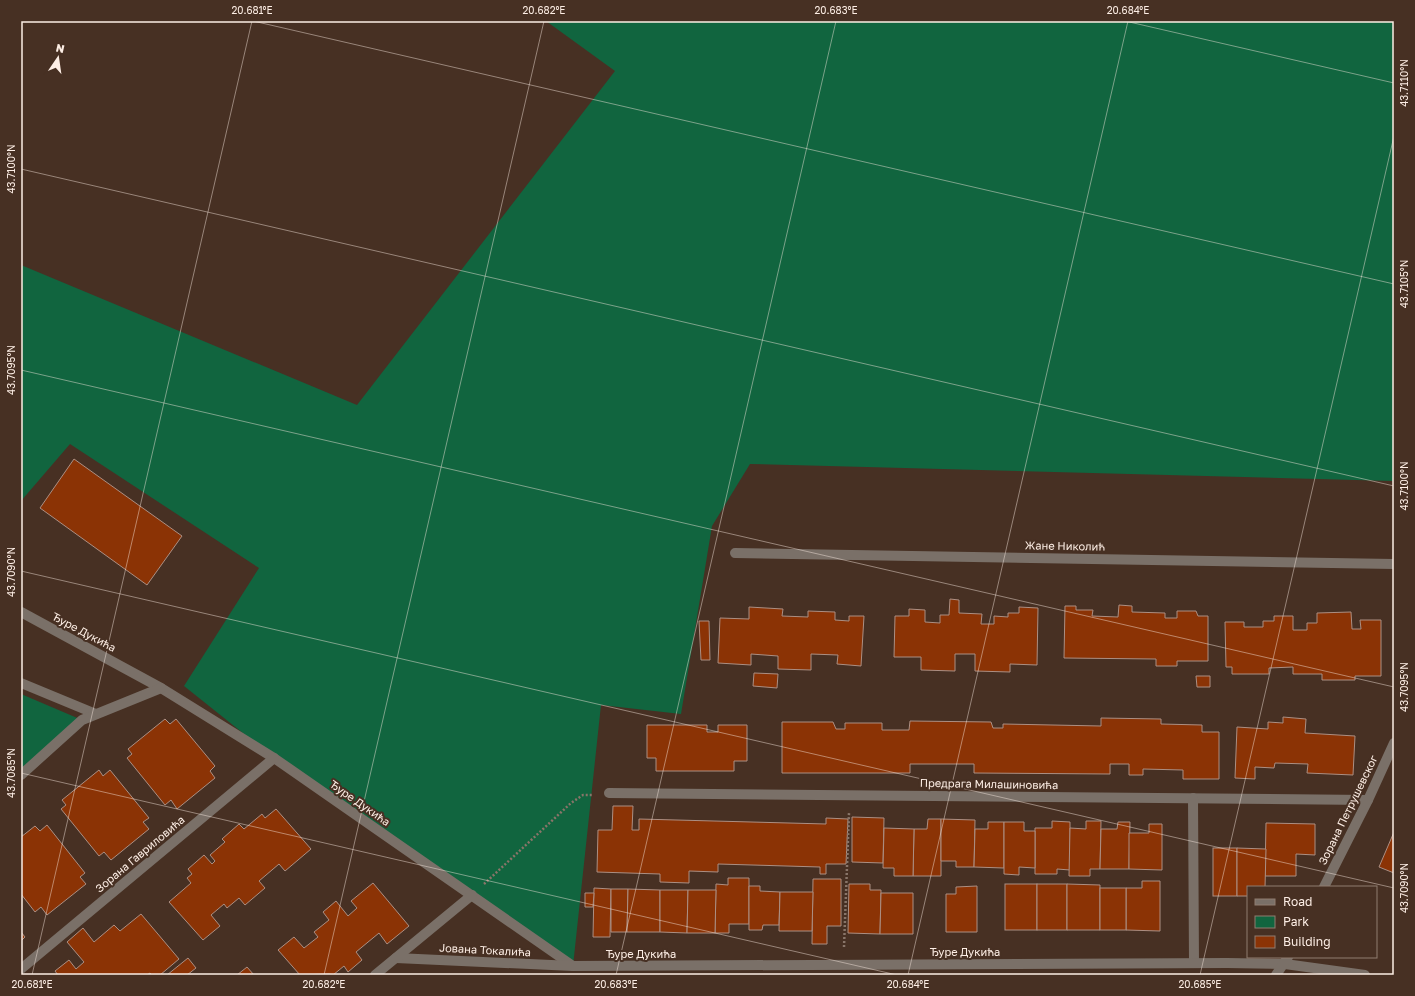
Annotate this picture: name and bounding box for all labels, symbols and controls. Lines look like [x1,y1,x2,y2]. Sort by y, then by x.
text: 20.681°E [231,4,273,16]
text: 20.682°E [523,4,565,16]
text: 20.683°E [815,4,858,16]
text: 20.684°E [1107,4,1149,16]
north arrow [38,38,78,78]
text: N [55,40,66,55]
text: 43.7110°N [1398,59,1410,107]
text: 43.7100°N [5,145,17,194]
text: 43.7105°N [1398,260,1410,308]
text: 43.7095°N [5,345,17,395]
text: 43.7100°N [1398,462,1410,511]
street label: Жане Николић [1025,538,1105,553]
text: 43.7090°N [5,547,17,597]
street label: Ђуре Дукића [50,609,118,654]
text: 43.7095°N [1398,662,1410,712]
text: 43.7085°N [5,748,17,798]
street label: Зорана Петрушевског [1315,753,1380,867]
street label: Предрага Милашиновића [920,776,1058,791]
street label: Ђуре Дукића [328,777,393,828]
street label: Зорана Гавриловића [93,813,187,895]
text: 43.7090°N [1398,863,1410,913]
legend [1247,886,1377,958]
text: Road [1283,894,1312,909]
text: Park [1283,914,1309,929]
text: Building [1283,934,1331,949]
street label: Јована Токалића [439,941,531,958]
street label: Ђуре Дукића [930,945,1000,958]
street label: Ђуре Дукића [606,947,676,960]
text: 20.681°E [11,978,53,990]
text: 20.682°E [303,978,345,990]
text: 20.683°E [595,978,638,990]
text: 20.684°E [887,978,929,990]
text: 20.685°E [1179,978,1221,990]

